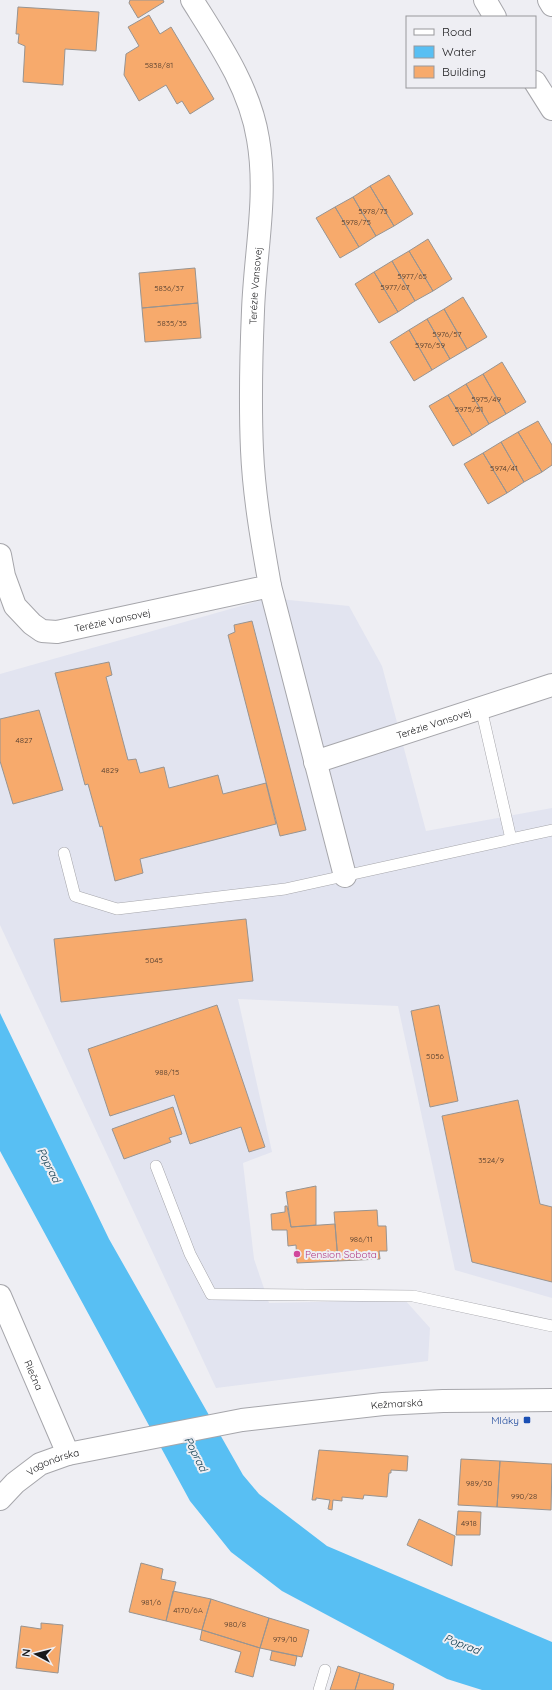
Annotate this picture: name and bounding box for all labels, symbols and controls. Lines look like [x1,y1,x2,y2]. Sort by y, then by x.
legend [406,16,536,88]
text: Road [442,24,472,39]
text: Water [442,44,477,59]
house number: 5838/81 [145,60,173,70]
text: Building [442,64,486,79]
house number: 5978/73 [358,206,388,216]
house number: 5978/75 [341,217,371,227]
street label: Terézie Vansovej [246,246,265,325]
house number: 5977/65 [397,271,427,281]
house number: 5977/67 [380,282,410,292]
house number: 5836/37 [154,283,184,293]
house number: 5835/35 [157,318,187,328]
house number: 5976/57 [432,329,462,339]
house number: 5976/59 [415,340,445,350]
house number: 5975/49 [471,394,501,404]
house number: 5975/51 [455,404,483,414]
house number: 5974/41 [490,463,518,473]
street label: Terézie Vansovej [73,606,152,635]
street label: Terézie Vansovej [395,706,473,742]
house number: 4827 [16,735,32,745]
house number: 4829 [101,765,119,775]
house number: 5045 [145,955,163,965]
house number: 5056 [426,1051,445,1061]
house number: 988/15 [155,1067,179,1077]
water label: Poprad [34,1145,64,1186]
house number: 3524/9 [478,1155,504,1165]
house number: 986/11 [349,1234,373,1244]
place label: Pension Sobota [305,1248,377,1261]
marker: Pension Sobota [292,1249,302,1259]
street label: Riečna [21,1358,46,1392]
street label: Kežmarská [370,1396,423,1412]
place label: Mláky [491,1414,519,1427]
marker: Mláky [522,1415,532,1425]
water label: Poprad [181,1434,211,1475]
street label: Vagonárska [24,1446,80,1479]
house number: 989/30 [466,1478,492,1488]
house number: 990/28 [511,1491,537,1501]
house number: 4918 [461,1518,477,1528]
house number: 981/6 [141,1597,162,1607]
house number: 4170/6A [173,1605,203,1615]
house number: 980/8 [224,1619,246,1629]
water label: Poprad [442,1631,483,1658]
north arrow [16,1634,56,1674]
house number: 979/10 [273,1634,298,1644]
text: N [19,1648,34,1658]

